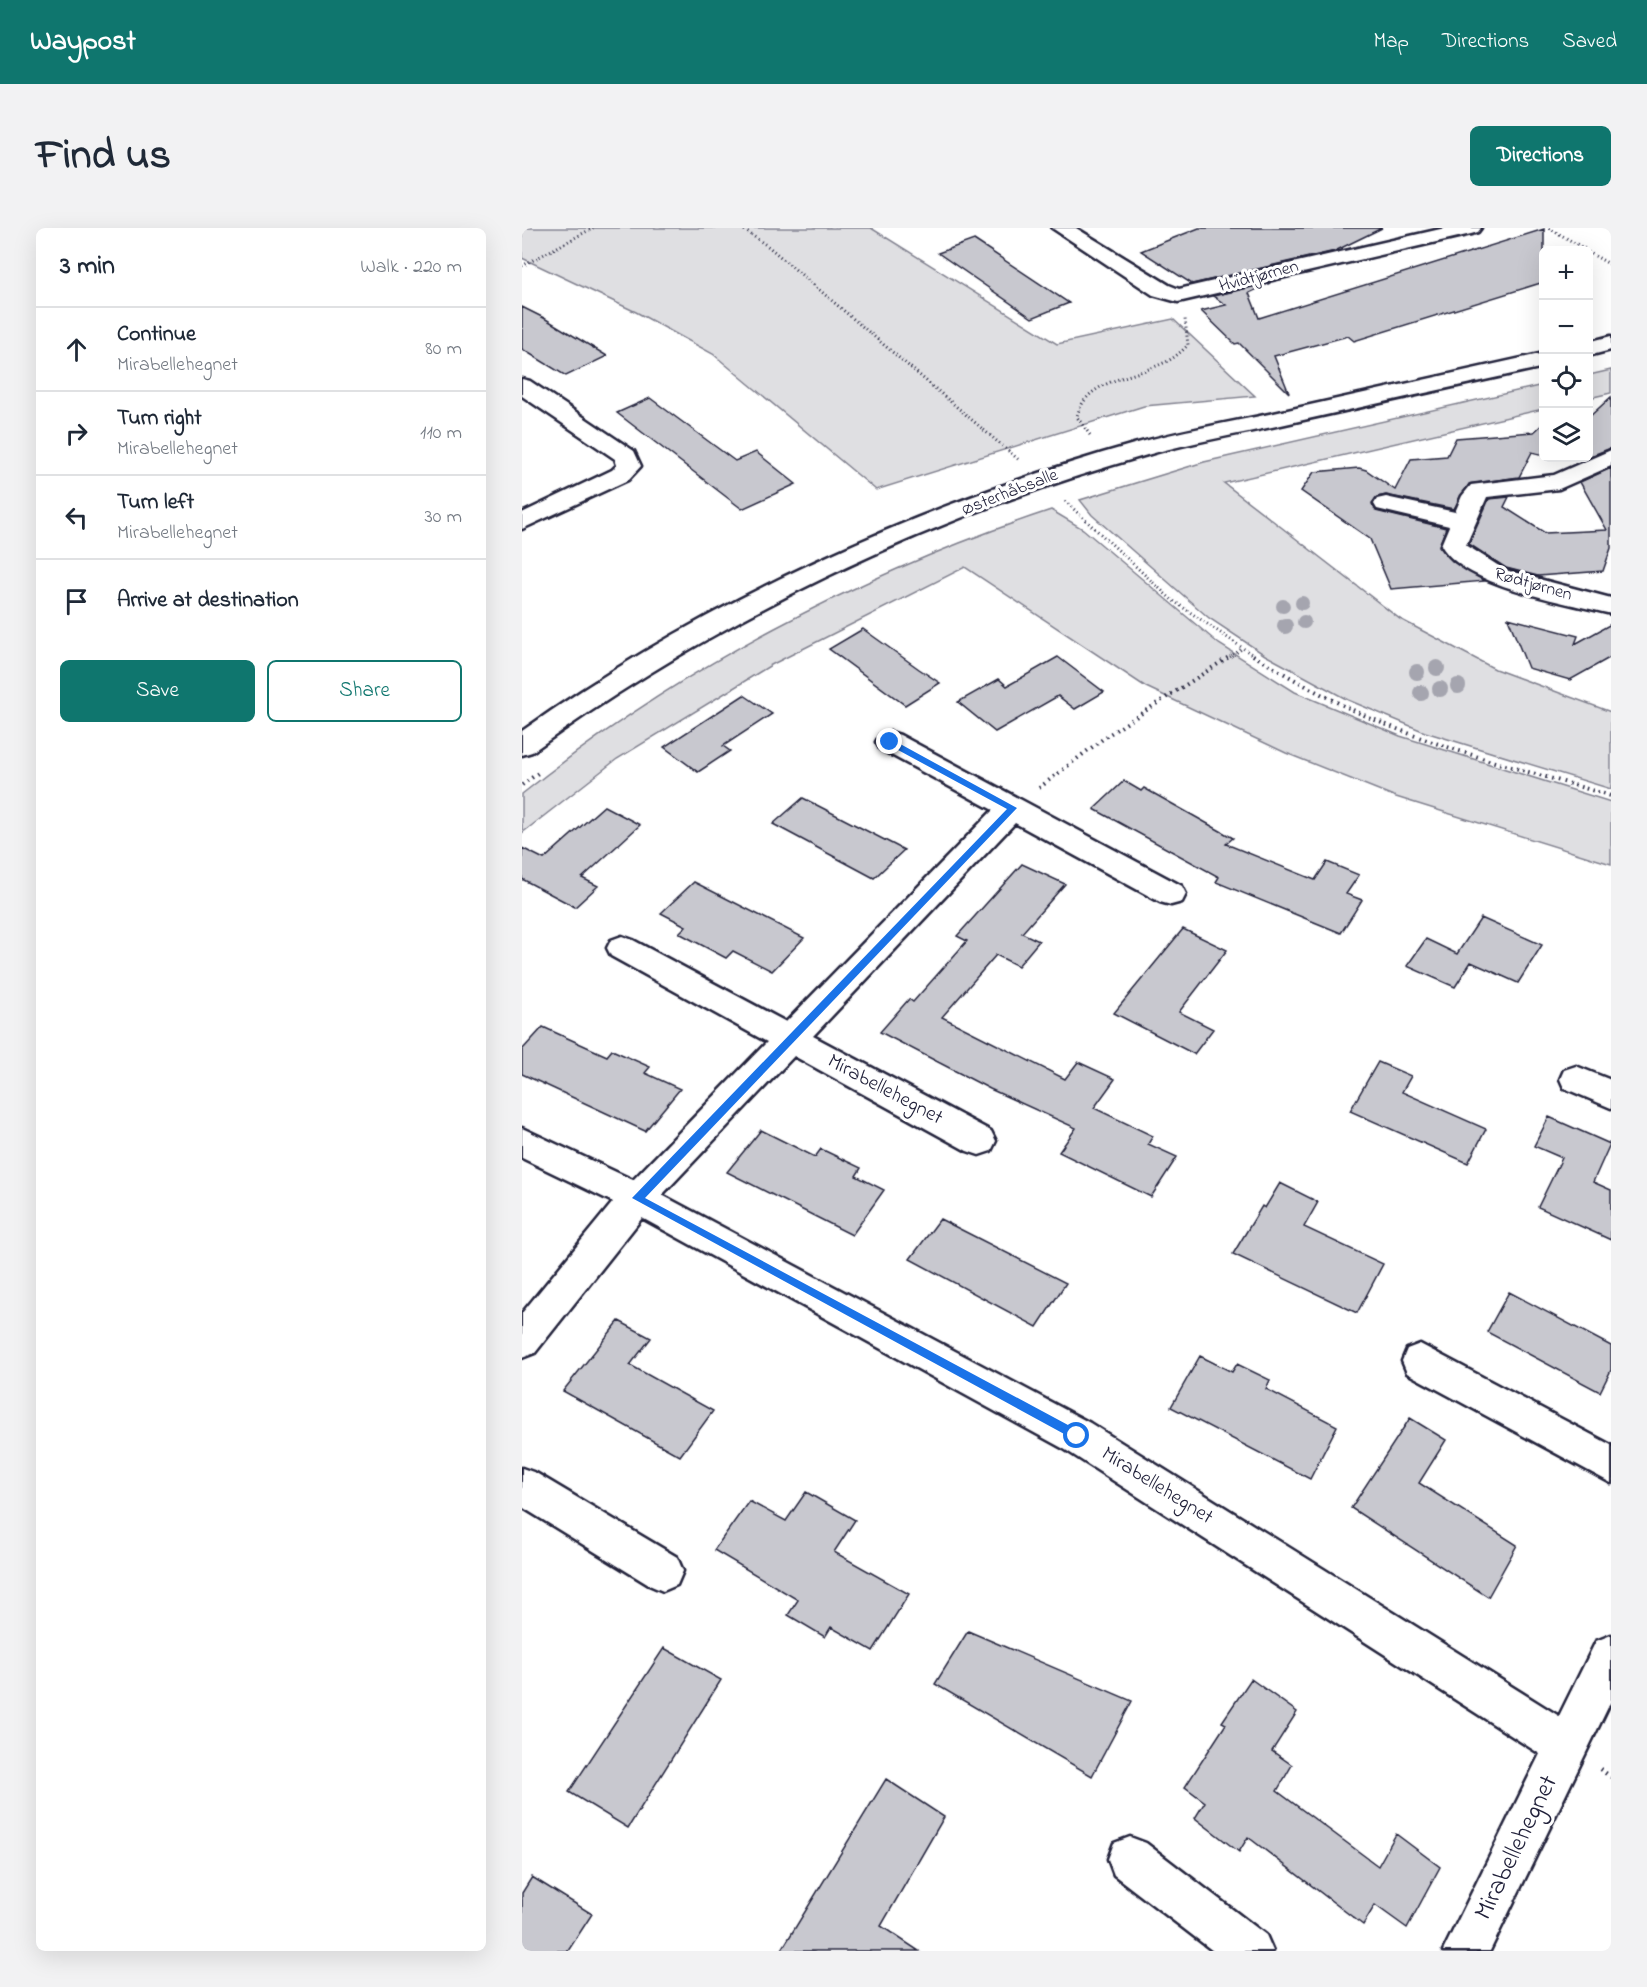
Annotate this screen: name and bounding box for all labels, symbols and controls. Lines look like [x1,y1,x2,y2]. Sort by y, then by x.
text: Waypost [30,22,136,63]
text: Map [1373,27,1409,57]
text: Directions [1442,27,1529,57]
text: Saved [1562,27,1617,57]
text: Find us [36,126,171,187]
button: Directions [1470,126,1611,186]
map controls [1539,246,1593,462]
button: + [1539,246,1593,300]
text: 3 min [60,248,115,286]
text: Walk · 220 m [360,253,462,282]
street label: Hvidtjørnen [1216,254,1302,300]
button: − [1539,300,1593,354]
text: Continue [117,319,196,351]
icon: ahead [60,333,93,366]
text: 80 m [425,335,462,364]
text: Mirabellehegnet [117,351,238,380]
button: locate [1539,354,1593,408]
text: Turn right [117,403,202,435]
button: layers [1539,408,1593,462]
icon: right [60,417,93,450]
text: 110 m [420,419,462,448]
text: Mirabellehegnet [117,435,238,464]
street label: Østerhåbsalle [958,462,1063,523]
text: Turn left [117,487,194,519]
icon: left [60,501,93,534]
text: 30 m [425,503,462,532]
text: Mirabellehegnet [117,519,238,548]
street label: Rødtjørnen [1491,561,1575,609]
icon: arrive [60,585,93,618]
text: Arrive at destination [117,585,299,617]
button: Save [60,660,255,722]
button: Share [267,660,462,722]
route end [876,728,902,754]
street label: Mirabellehegnet [821,1047,948,1135]
route start [1063,1422,1089,1448]
street label: Mirabellehegnet [1094,1440,1219,1534]
street label: Mirabellehegnet [1465,1769,1569,1927]

